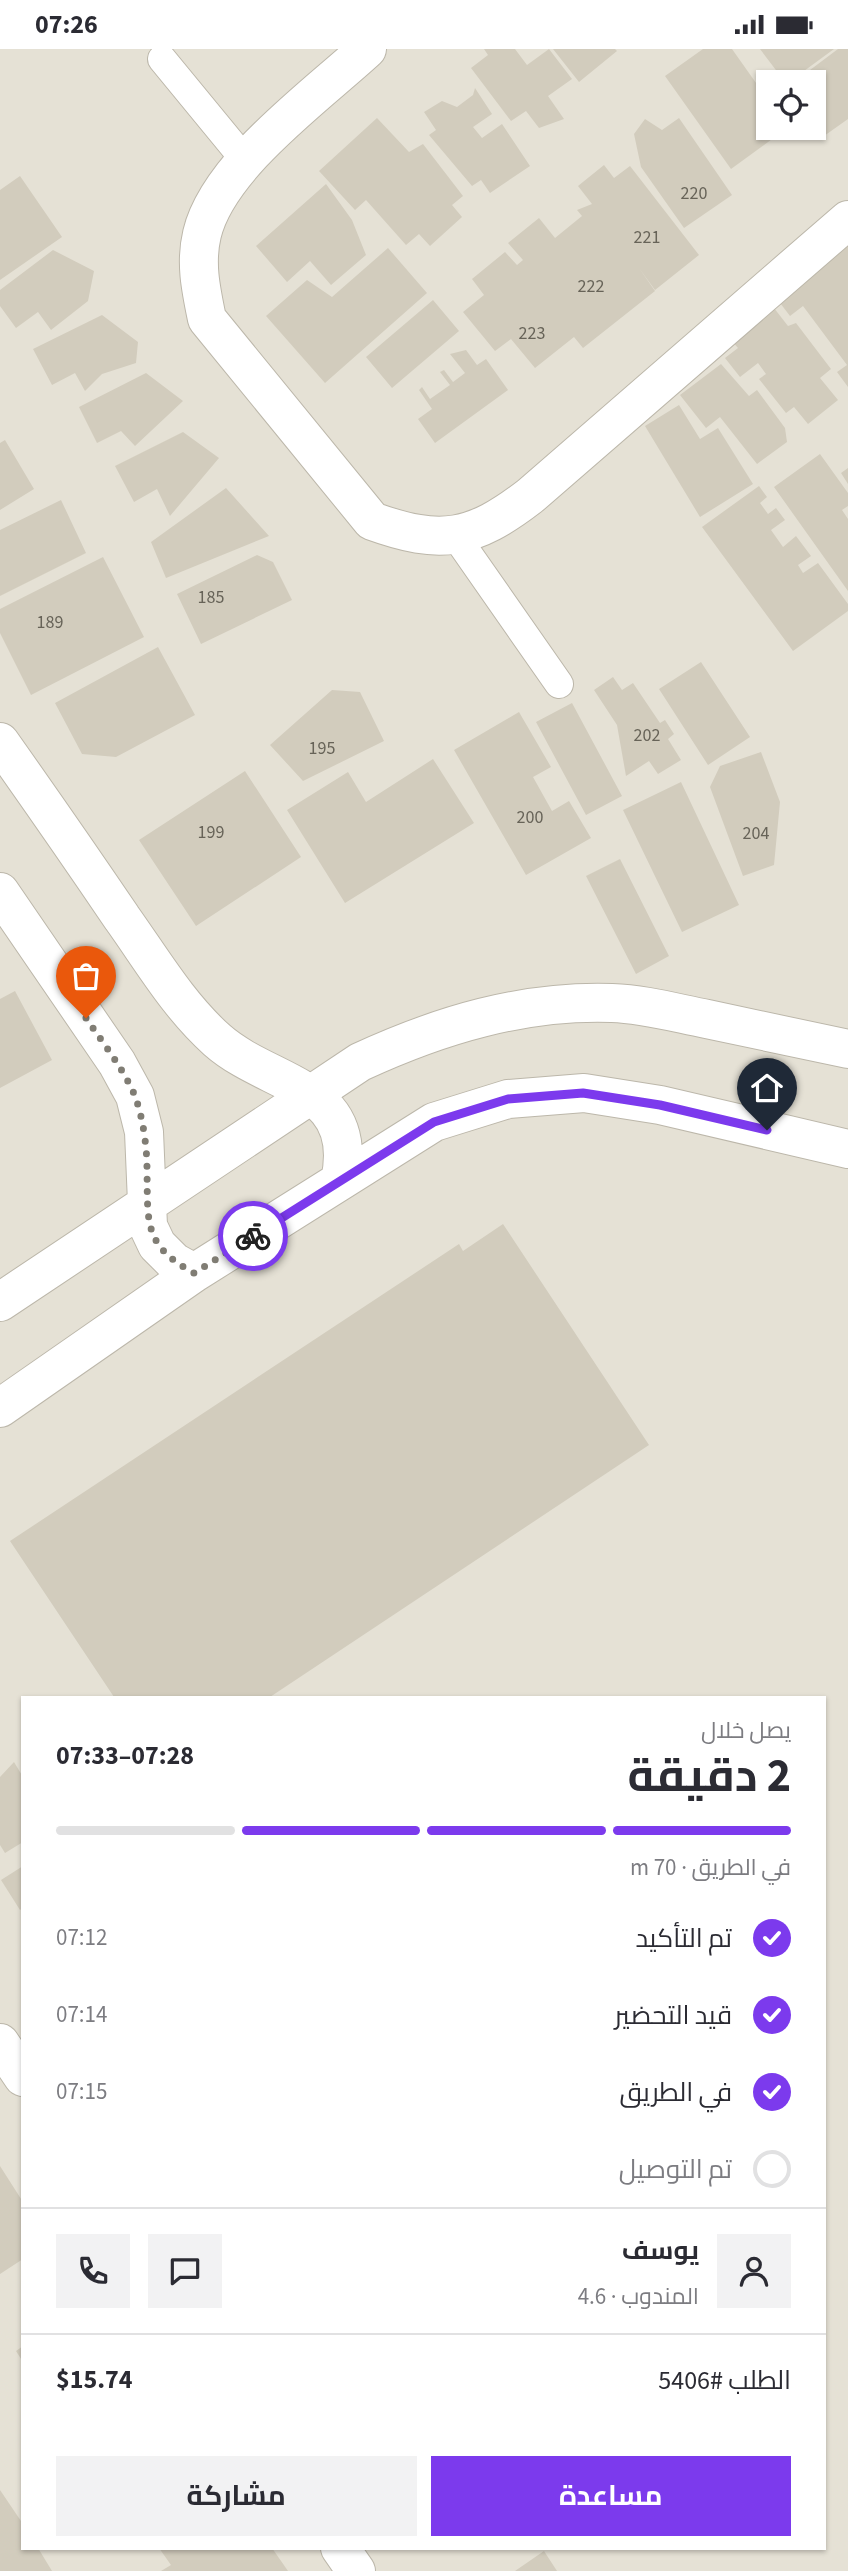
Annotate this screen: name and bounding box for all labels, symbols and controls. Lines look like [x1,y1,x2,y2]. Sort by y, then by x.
text: 07:26 [35,6,98,43]
map controls [756,70,826,140]
button: locate [756,70,826,140]
house number: 220 [681,181,707,206]
house number: 221 [634,225,660,250]
house number: 222 [578,274,604,299]
house number: 223 [519,321,545,346]
house number: 185 [198,585,224,610]
house number: 189 [37,610,63,635]
house number: 202 [634,723,660,748]
house number: 195 [309,736,335,761]
house number: 200 [517,805,543,830]
house number: 199 [198,820,224,845]
house number: 204 [743,821,769,846]
pin [56,946,116,1018]
icon: bag [67,957,105,995]
pin [737,1058,797,1130]
icon: home [748,1069,786,1107]
courier [218,1201,288,1271]
icon: bike [234,1217,272,1255]
text: يصل خلال [701,1714,791,1747]
text: 07:28–07:33 [56,1737,194,1774]
text: 2 دقيقة [627,1744,791,1809]
text: في الطريق · 70 m [630,1851,791,1884]
icon: check [753,1919,791,1957]
text: تم التأكيد [635,1920,732,1957]
text: 07:12 [56,1921,107,1954]
icon: check [753,1996,791,2034]
text: قيد التحضير [614,1997,732,2034]
text: 07:14 [56,1998,107,2031]
icon: check [753,2073,791,2111]
text: في الطريق [619,2074,732,2111]
text: 07:15 [56,2075,107,2108]
text: تم التوصيل [619,2151,732,2188]
text: يوسف [622,2232,699,2269]
button: phone [56,2234,130,2308]
button: chat [148,2234,222,2308]
button: person [717,2234,791,2308]
text: المندوب · 4.6 [578,2280,699,2313]
text: $15.74 [56,2361,132,2398]
text: الطلب #5406 [658,2362,791,2399]
button: مشاركة [56,2456,417,2536]
button: مساعدة [431,2456,791,2536]

